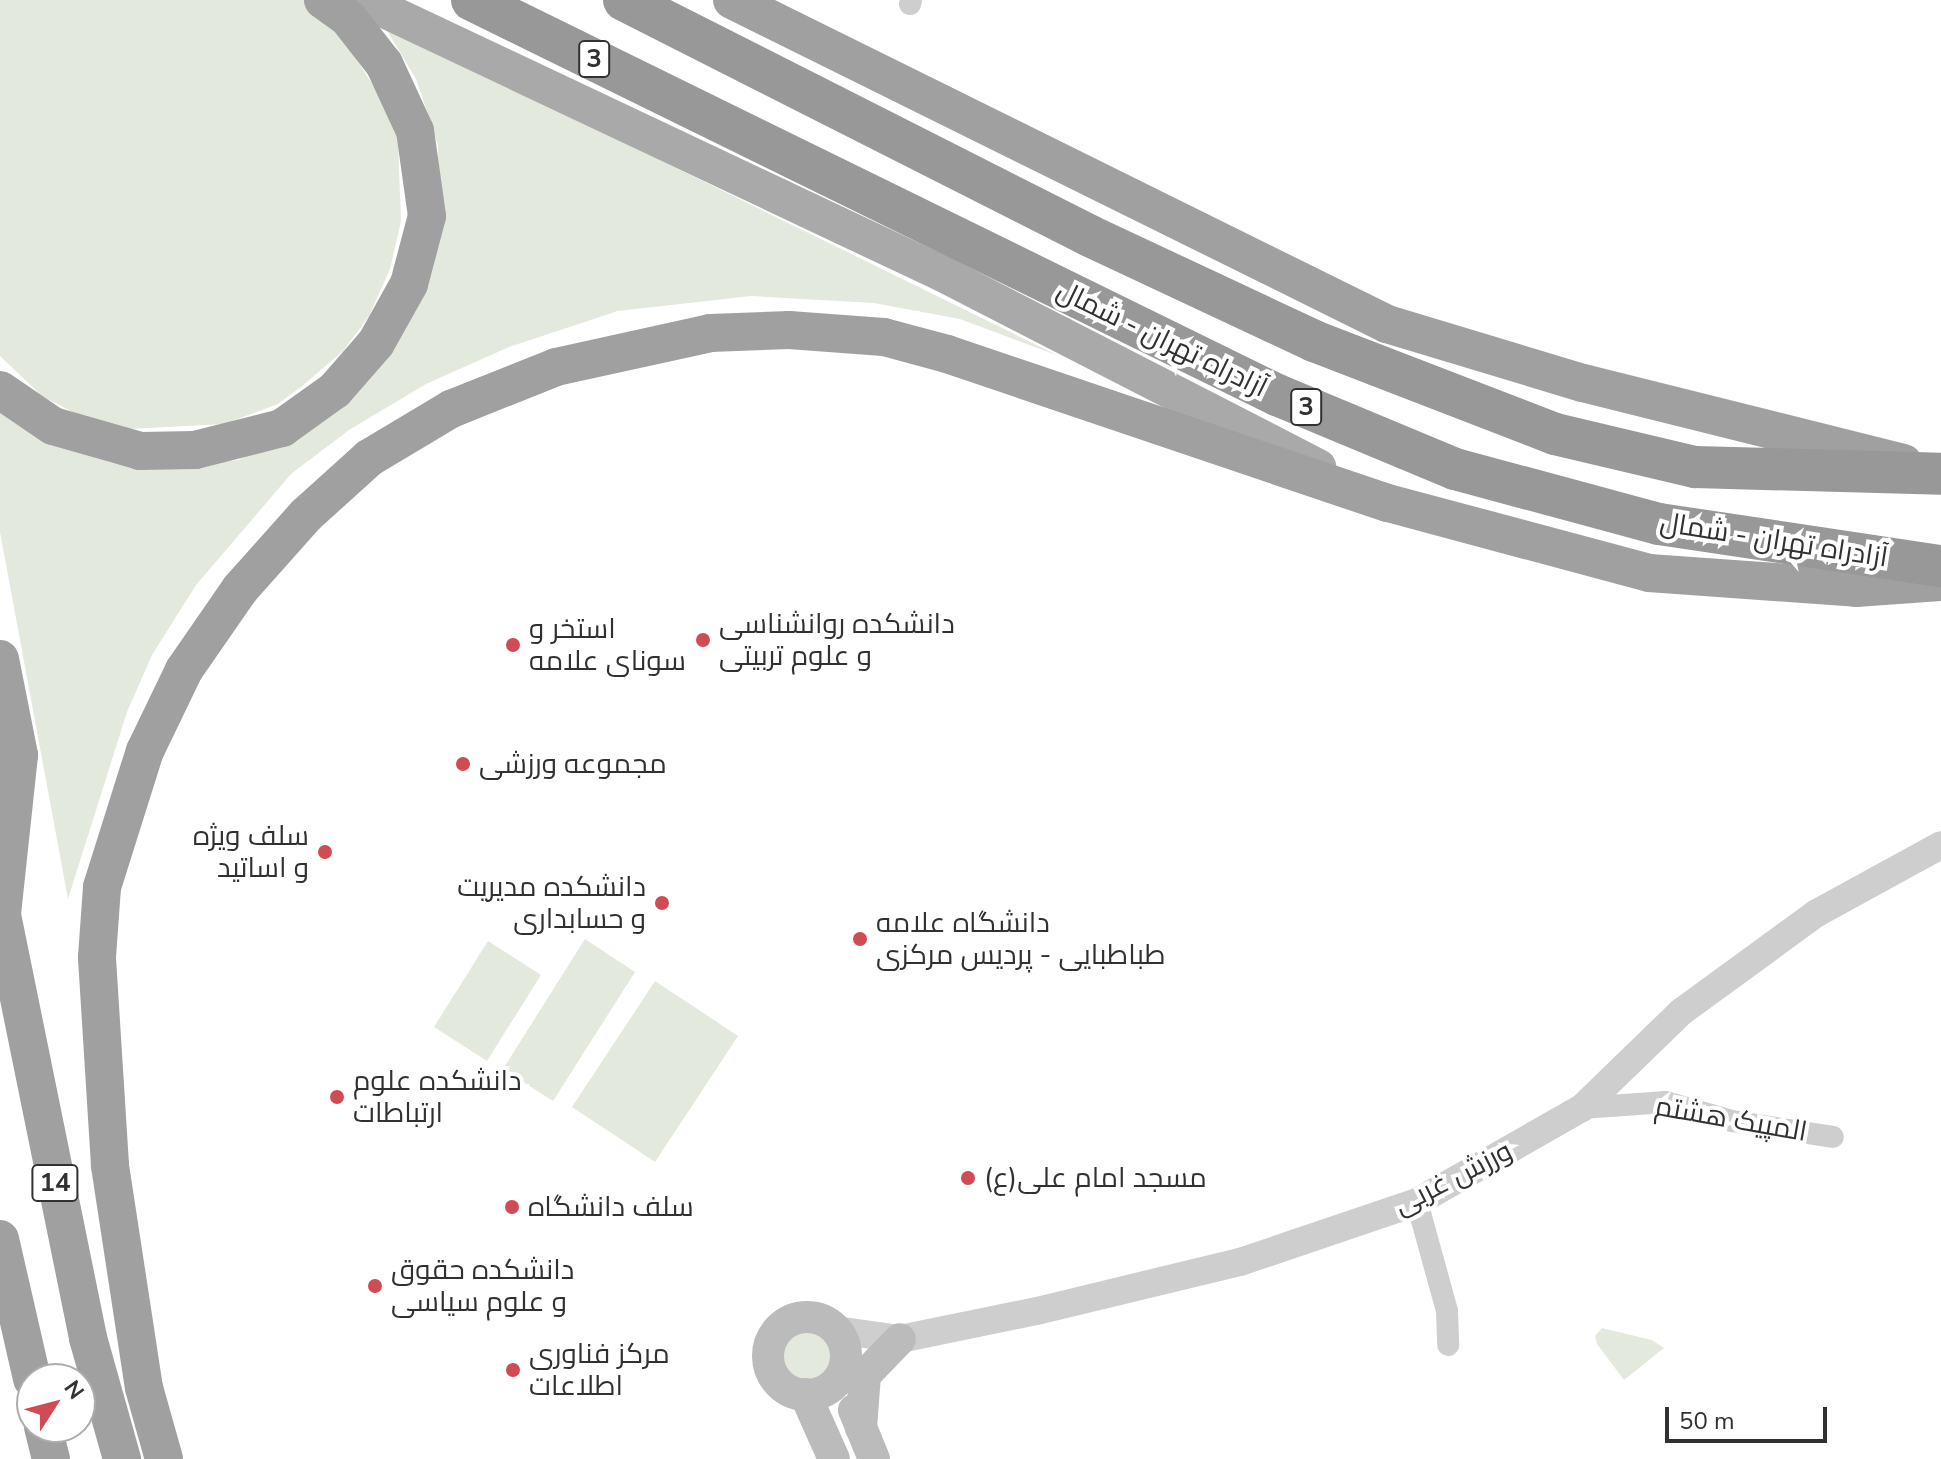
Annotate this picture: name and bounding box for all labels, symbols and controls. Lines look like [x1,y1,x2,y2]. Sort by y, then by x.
road number: 3 [578,37,610,81]
street label: آزادراه تهران - شمال [1051,273,1273,405]
road number: 3 [1290,385,1322,429]
street label: آزادراه تهران - شمال [1658,505,1890,575]
place label: دانشکده روانشناسی و علوم تربیتی [719,607,955,673]
place label: استخر و سونای علامه [529,612,686,678]
marker: دانشکده روانشناسی و علوم تربیتی [694,631,712,649]
marker: استخر و سونای علامه [504,636,522,654]
place label: مجموعه ورزشی [479,747,667,781]
marker: مجموعه ورزشی [454,755,472,773]
place label: سلف ویژه و اساتید [193,819,309,885]
marker: سلف ویژه و اساتید [316,843,334,861]
place label: دانشکده مدیریت و حسابداری [457,870,646,936]
marker: دانشکده مدیریت و حسابداری [653,894,671,912]
place label: دانشگاه علامه طباطبایی - پردیس مرکزی [876,906,1165,972]
marker: دانشگاه علامه طباطبایی - پردیس مرکزی [851,930,869,948]
place label: دانشکده علوم ارتباطات [353,1064,521,1130]
marker: دانشکده علوم ارتباطات [328,1088,346,1106]
street label: المپیک هشتم [1652,1089,1810,1149]
street label: ورزش غربی [1388,1134,1518,1222]
road number: 14 [31,1161,79,1205]
place label: مسجد امام علی(ع) [984,1161,1207,1195]
marker: مسجد امام علی(ع) [959,1169,977,1187]
place label: سلف دانشگاه [528,1190,694,1224]
marker: سلف دانشگاه [503,1198,521,1216]
place label: دانشکده حقوق و علوم سیاسی [391,1253,574,1319]
marker: دانشکده حقوق و علوم سیاسی [366,1277,384,1295]
place label: مرکز فناوری اطلاعات [529,1337,670,1403]
marker: مرکز فناوری اطلاعات [504,1361,522,1379]
north arrow [16,1363,96,1443]
text: N [57,1375,91,1406]
scale bar [1669,1391,1831,1441]
text: 50 m [1679,1405,1735,1437]

